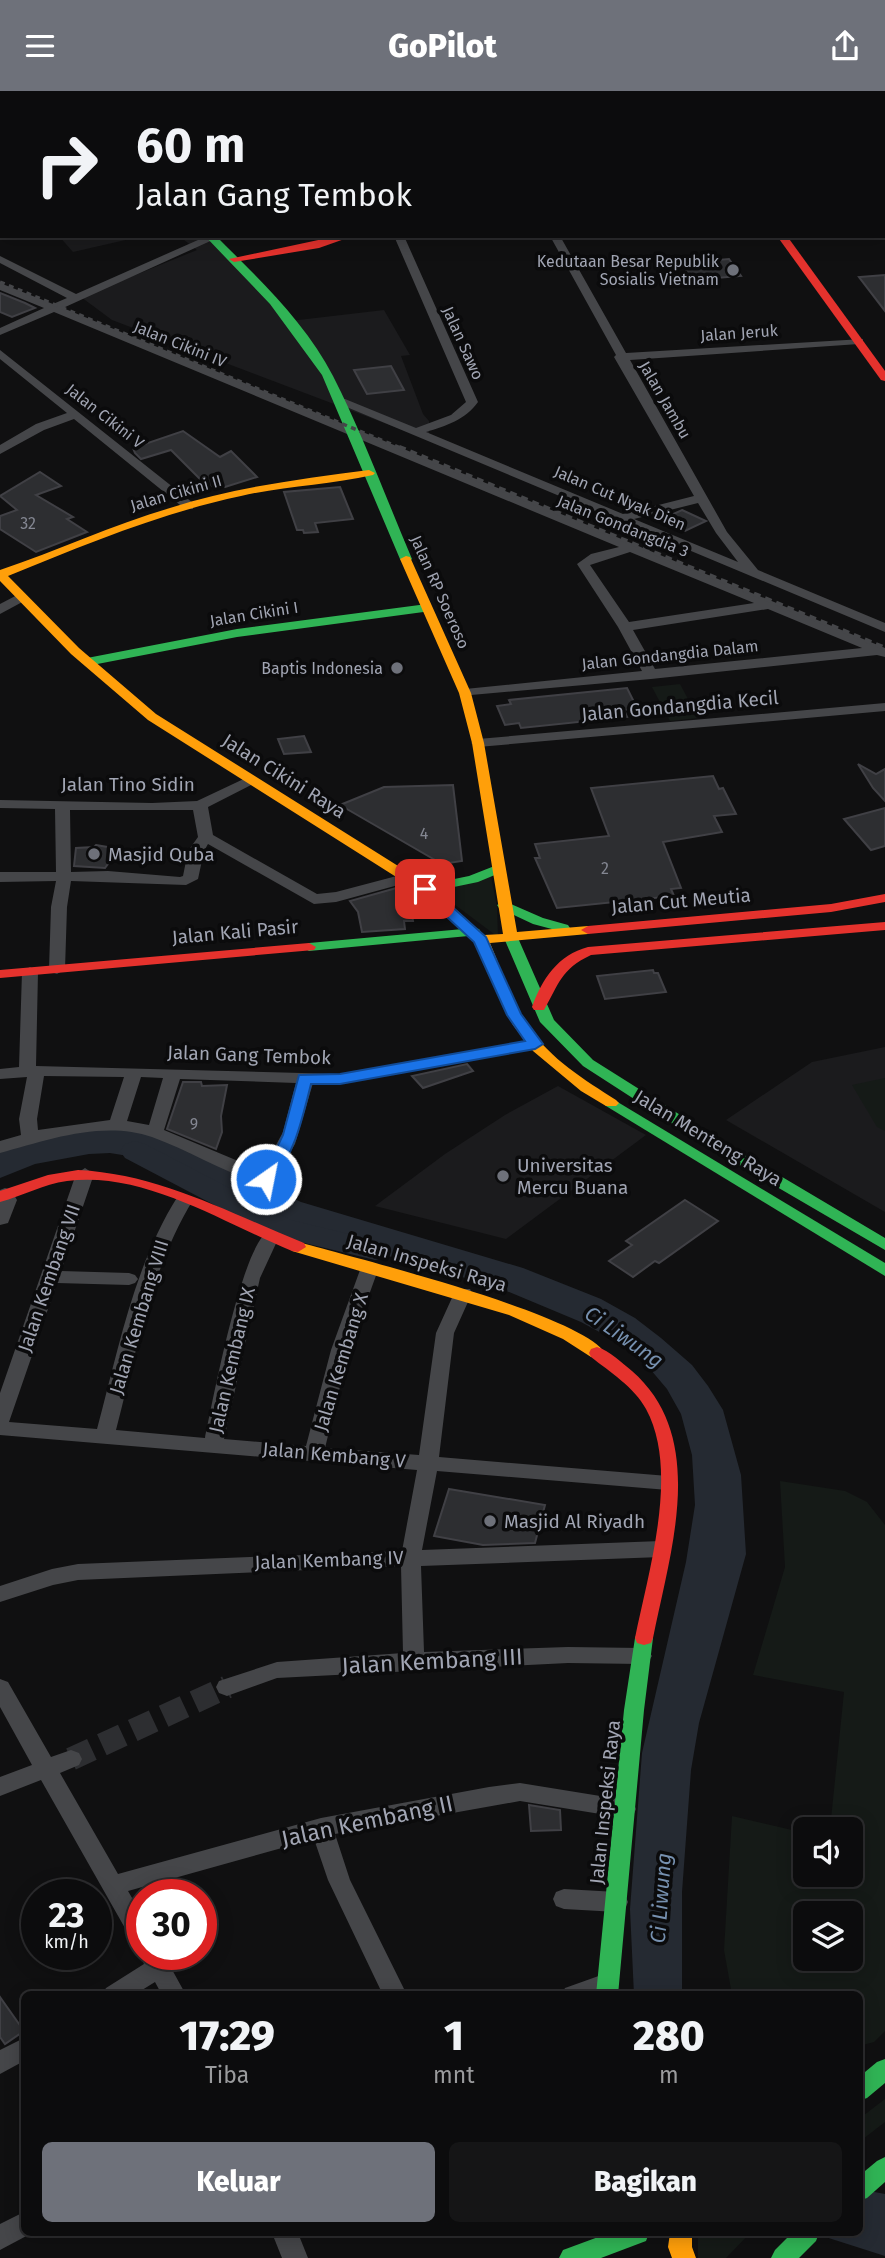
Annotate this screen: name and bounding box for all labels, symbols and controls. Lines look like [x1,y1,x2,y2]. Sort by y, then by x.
icon: menu [21,27,59,65]
text: GoPilot [388,27,497,65]
icon: share [826,27,864,65]
text: 60 m [136,116,245,175]
icon: right [21,119,112,210]
text: Jalan Gang Tembok [136,176,412,214]
place label: Kedutaan Besar Republik Sosialis Vietnam [537,252,720,289]
marker: Kedutaan Besar Republik Sosialis Vietnam [725,262,741,278]
street label: Jalan Sawo [438,303,488,383]
street label: Jalan Cikini IV [131,317,229,371]
street label: Jalan Jeruk [700,321,779,345]
street label: Jalan Jambu [635,358,695,442]
street label: Jalan Cikini V [62,380,148,452]
street label: Jalan Cut Nyak Dien [551,462,689,534]
street label: Jalan Cikini II [128,471,224,515]
street label: Jalan Gondangdia 3 [555,491,691,561]
house number: 32 [20,514,36,533]
street label: Jalan RP Soeroso [406,532,474,652]
street label: Jalan Cikini I [208,598,300,630]
street label: Jalan Gondangdia Dalam [581,636,759,674]
place label: Baptis Indonesia [261,659,383,678]
marker: Baptis Indonesia [389,660,405,676]
street label: Jalan Gondangdia Kecil [580,686,780,726]
street label: Jalan Cikini Raya [218,729,350,823]
street label: Jalan Tino Sidin [61,773,195,796]
house number: 4 [420,824,429,843]
place label: Masjid Quba [108,843,215,866]
marker: Masjid Quba [86,846,102,862]
pin [395,859,455,919]
house number: 2 [601,859,609,878]
icon: arrive [406,870,444,908]
street label: Jalan Cut Meutia [610,883,752,919]
street label: Jalan Kali Pasir [171,915,300,949]
street label: Jalan Gang Tembok [167,1041,332,1069]
street label: Jalan Menteng Raya [630,1085,786,1191]
house number: 9 [190,1115,198,1134]
position arrow [229,1142,303,1216]
place label: Universitas Mercu Buana [517,1154,628,1199]
marker: Universitas Mercu Buana [495,1168,511,1184]
street label: Jalan Kembang VII [13,1201,85,1355]
street label: Jalan Inspeksi Raya [345,1229,509,1297]
street label: Jalan Kembang VIII [105,1237,173,1397]
street label: Jalan Kembang IX [204,1284,260,1435]
street label: Jalan Kembang X [309,1289,373,1434]
water label: Ci Liwung [579,1300,669,1374]
street label: Jalan Kembang V [262,1437,407,1473]
place label: Masjid Al Riyadh [504,1510,645,1533]
marker: Masjid Al Riyadh [482,1513,498,1529]
street label: Jalan Kembang IV [254,1546,404,1574]
street label: Jalan Kembang III [341,1642,523,1680]
street label: Jalan Inspeksi Raya [585,1719,625,1885]
street label: Jalan Kembang II [279,1789,455,1853]
map controls [793,1817,863,1971]
button: sound [793,1817,863,1887]
water label: Ci Liwung [645,1852,677,1944]
speed limit sign: 30 [126,1879,217,1970]
text: 23 [48,1894,85,1936]
button: layers [793,1901,863,1971]
text: km/h [44,1931,89,1953]
text: 17:29 [179,2011,275,2061]
text: 1 [444,2011,464,2061]
text: 280 [633,2011,705,2061]
text: Tiba [205,2061,249,2089]
text: mnt [433,2061,475,2089]
text: m [659,2061,679,2089]
button: Keluar [42,2142,435,2222]
button: Bagikan [449,2142,842,2222]

